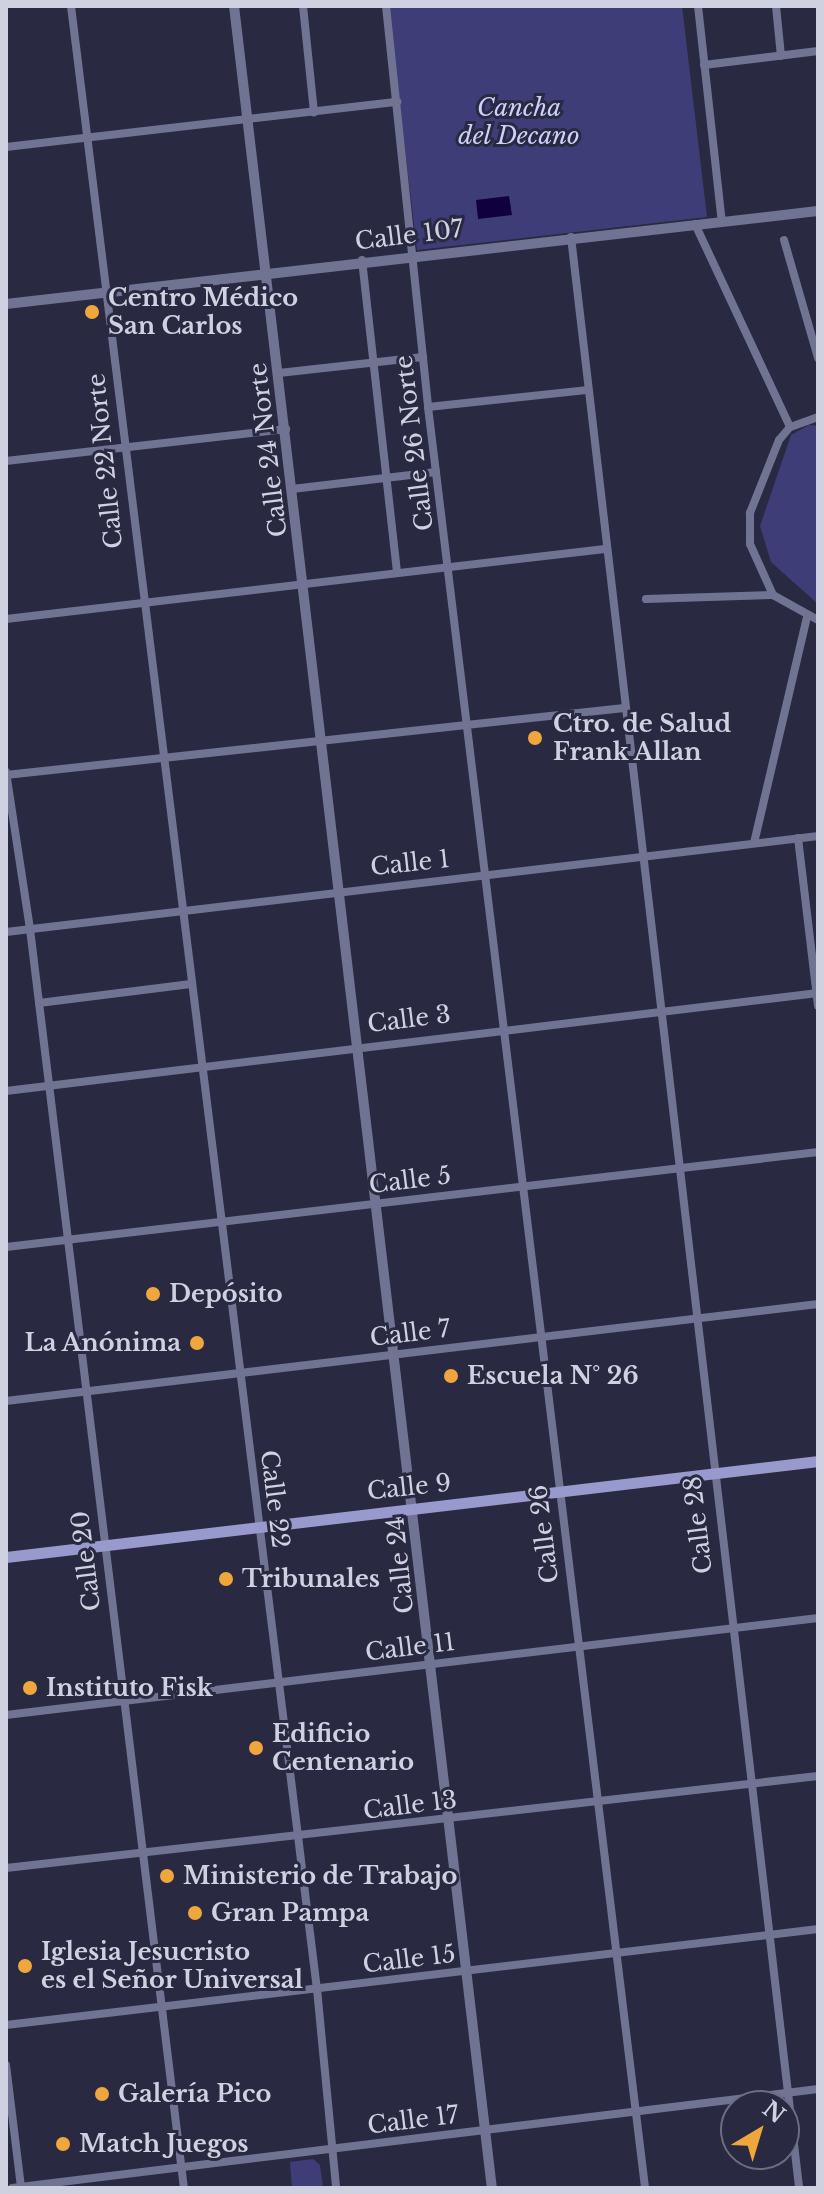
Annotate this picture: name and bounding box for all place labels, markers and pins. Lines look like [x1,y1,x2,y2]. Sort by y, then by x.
place label: Centro Médico San Carlos [108,284,298,340]
marker: Centro Médico San Carlos [83,303,101,321]
place label: Ctro. de Salud Frank Allan [553,710,731,766]
marker: Ctro. de Salud Frank Allan [524,727,546,749]
place label: Depósito [169,1280,283,1308]
marker: Depósito [144,1285,162,1303]
place label: La Anónima [24,1329,181,1357]
marker: La Anónima [188,1334,206,1352]
place label: Escuela N° 26 [467,1362,639,1390]
marker: Escuela N° 26 [442,1367,460,1385]
place label: Tribunales [242,1565,380,1593]
marker: Tribunales [217,1570,235,1588]
place label: Instituto Fisk [46,1674,213,1702]
marker: Instituto Fisk [21,1679,39,1697]
place label: Edificio Centenario [272,1720,414,1776]
marker: Edificio Centenario [247,1739,265,1757]
place label: Ministerio de Trabajo [183,1862,458,1890]
marker: Ministerio de Trabajo [158,1867,176,1885]
place label: Gran Pampa [211,1899,369,1927]
marker: Gran Pampa [186,1904,204,1922]
place label: Iglesia Jesucristo es el Señor Universal [41,1938,303,1994]
marker: Iglesia Jesucristo es el Señor Universal [16,1957,34,1975]
place label: Galería Pico [118,2080,271,2108]
marker: Galería Pico [93,2085,111,2103]
place label: Match Juegos [79,2130,248,2158]
marker: Match Juegos [54,2135,72,2153]

